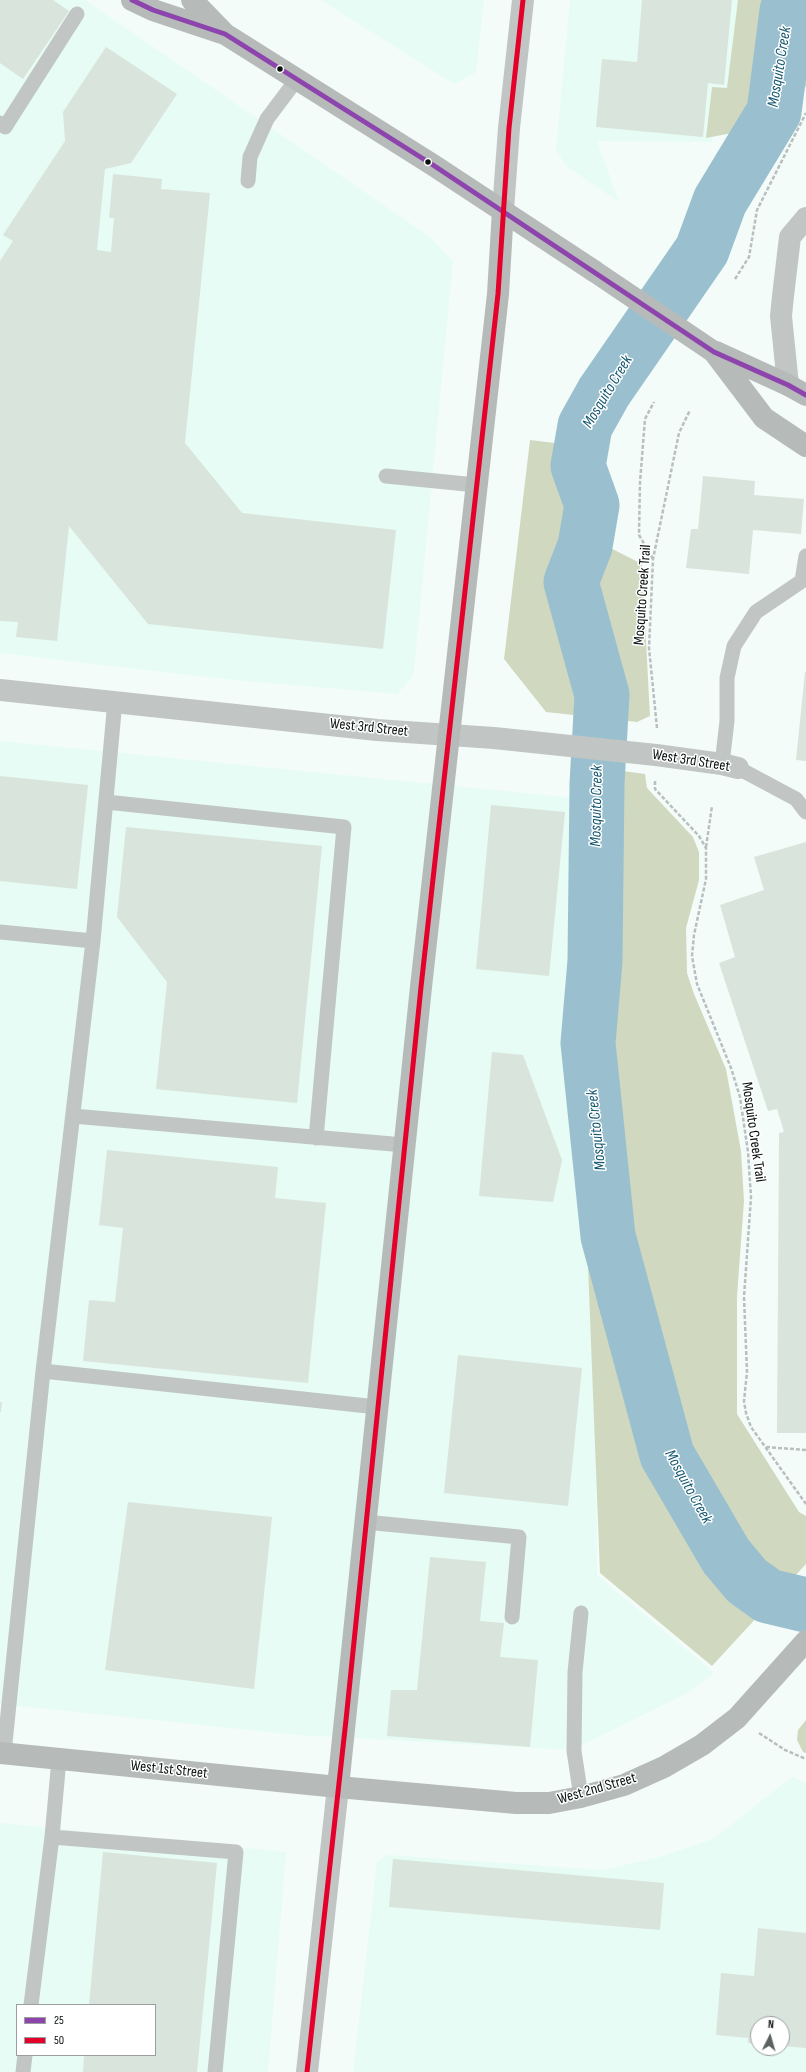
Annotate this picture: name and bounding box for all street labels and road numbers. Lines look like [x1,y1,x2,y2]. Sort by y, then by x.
street label: Mosquito Creek Trail [631,544,655,646]
street label: West 3rd Street [329,715,409,741]
street label: West 3rd Street [651,746,731,776]
street label: Mosquito Creek Trail [737,1081,769,1183]
street label: West 1st Street [130,1757,208,1783]
street label: West 2nd Street [556,1769,638,1809]

